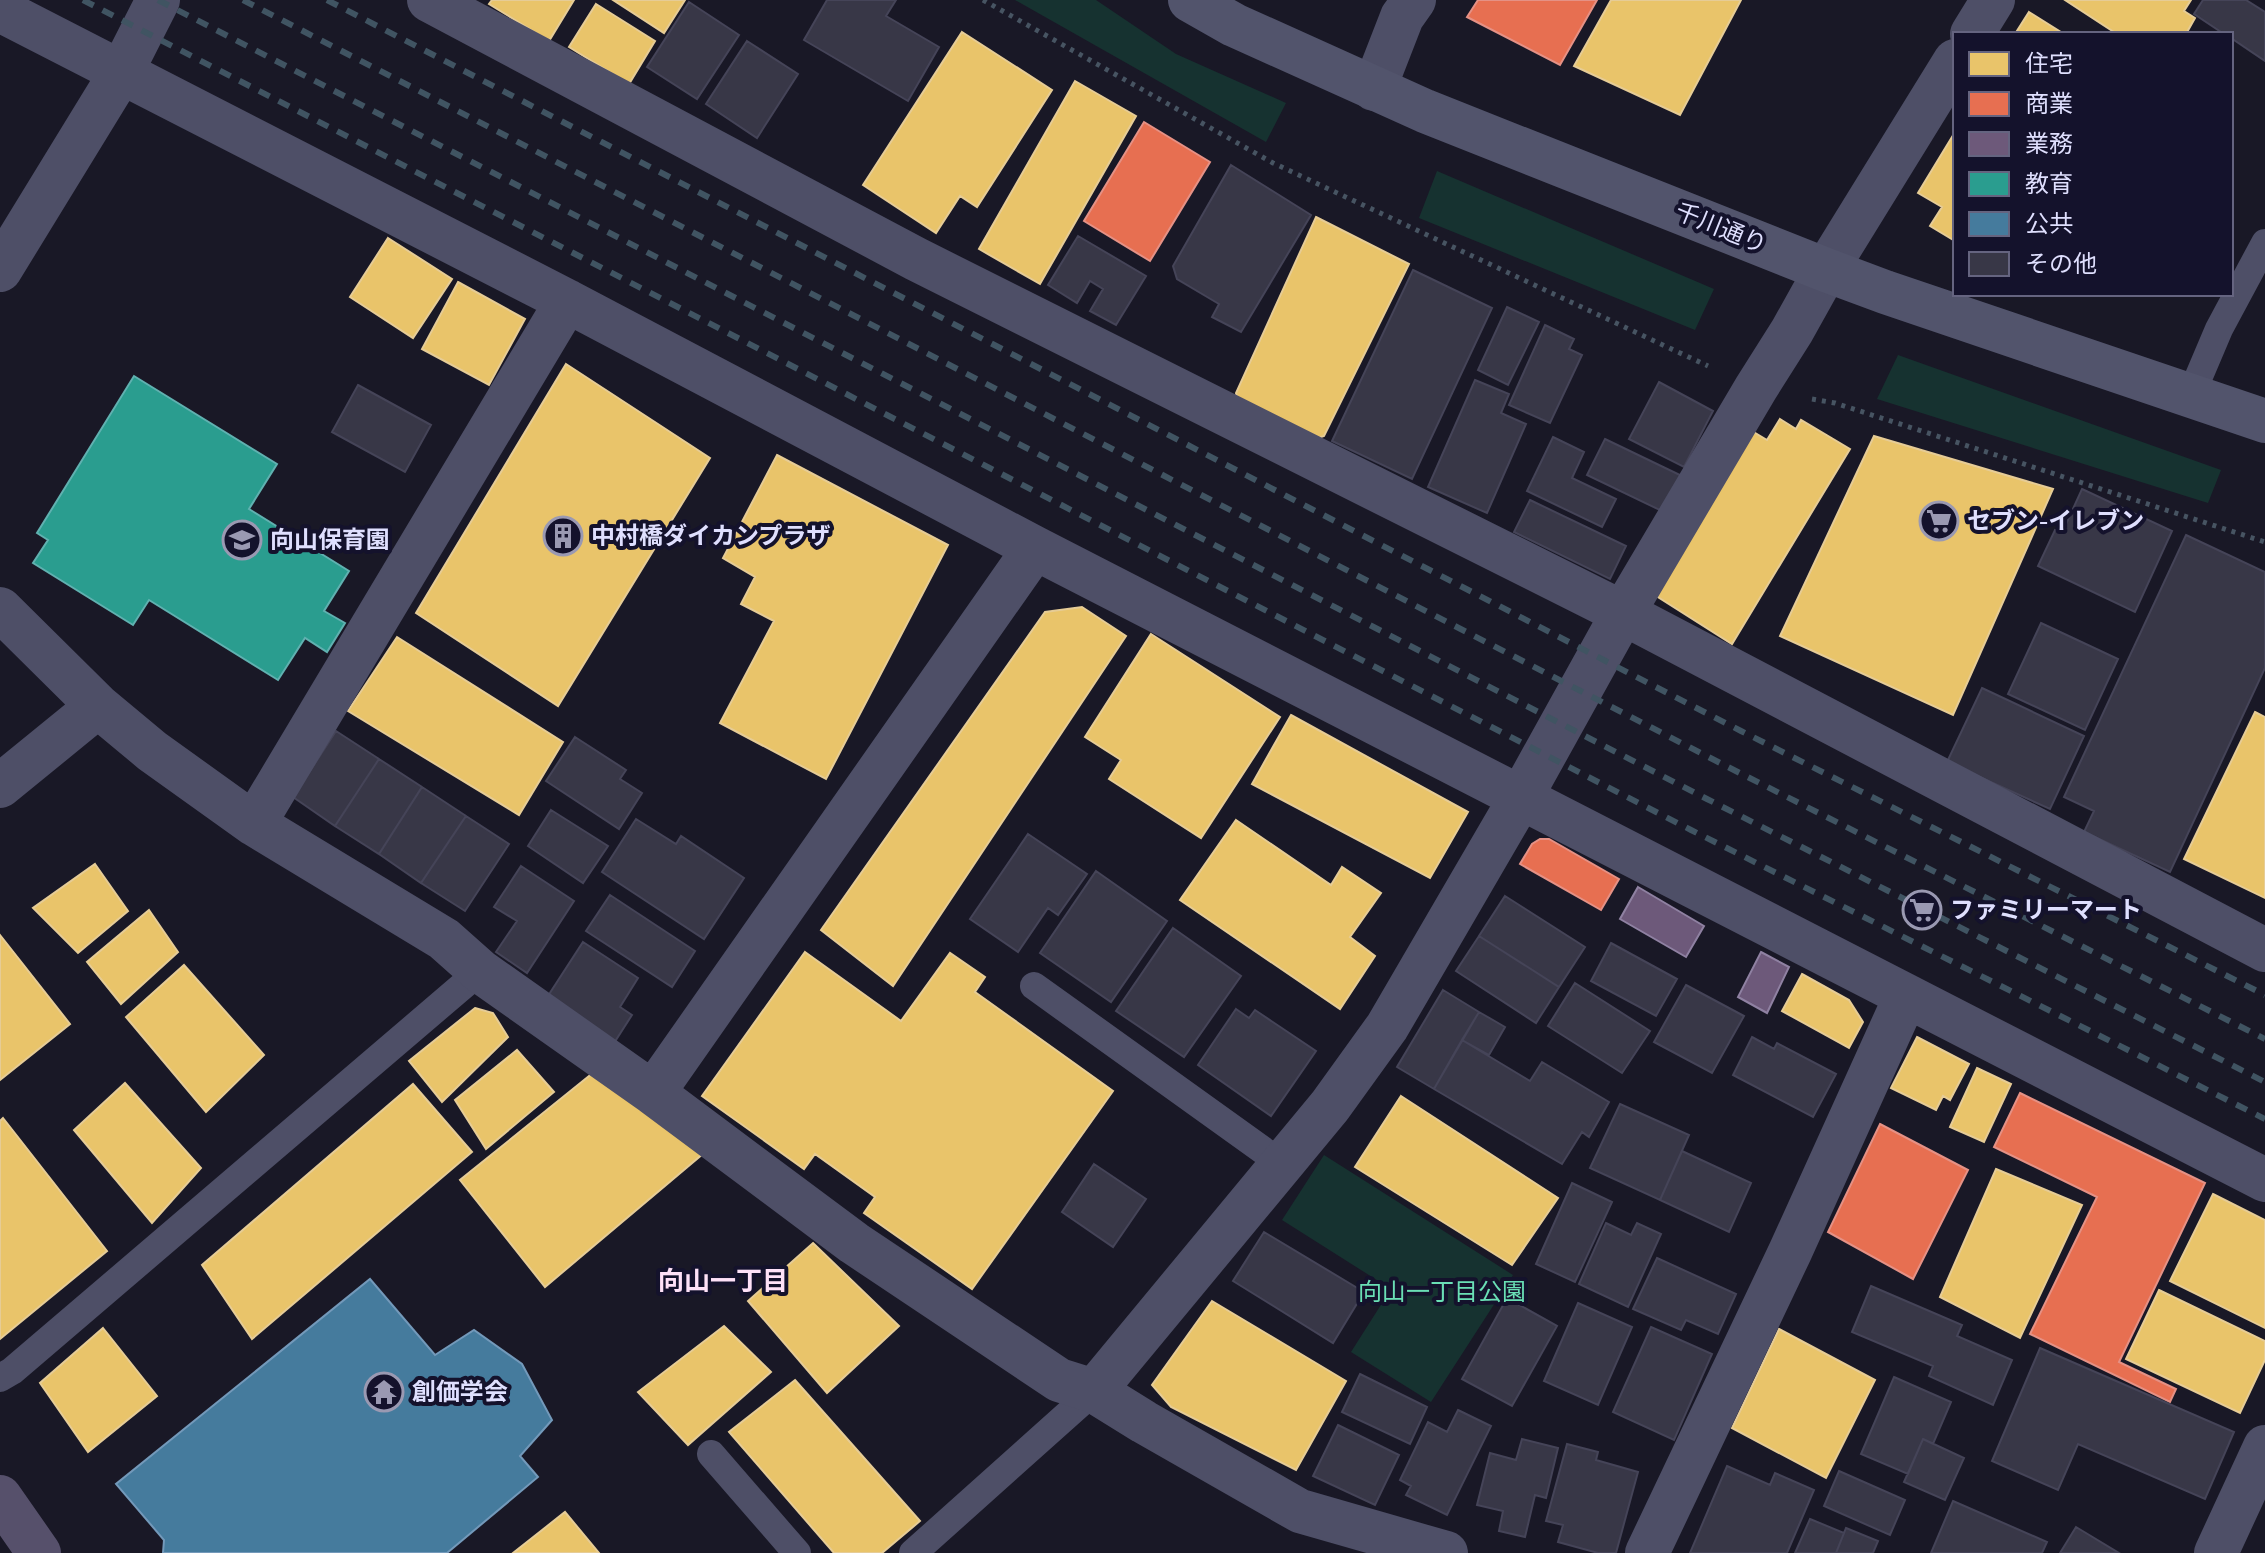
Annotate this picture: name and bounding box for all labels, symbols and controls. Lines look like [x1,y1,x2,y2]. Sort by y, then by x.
legend [1953,32,2233,296]
text: 住宅 [2025,50,2073,79]
text: 商業 [2025,90,2073,119]
text: 業務 [2025,130,2073,159]
text: 教育 [2025,170,2073,199]
street label: 千川通り [1671,197,1771,260]
text: 公共 [2025,210,2073,239]
text: その他 [2025,250,2097,279]
supermarket icon: セブン-イレブン [1918,500,1960,542]
place label: セブン-イレブン [1967,507,2144,536]
building icon: 中村橋ダイカンプラザ [542,515,584,557]
school or university icon: 向山保育園 [221,519,263,561]
place label: 中村橋ダイカンプラザ [591,522,830,551]
place label: 向山保育園 [270,526,390,555]
supermarket icon: ファミリーマート [1901,889,1943,931]
place label: ファミリーマート [1950,896,2142,925]
district label: 向山一丁目 [658,1267,788,1298]
park label: 向山一丁目公園 [1358,1278,1526,1307]
temple icon: 創価学会 [363,1371,405,1413]
place label: 創価学会 [412,1378,508,1407]

